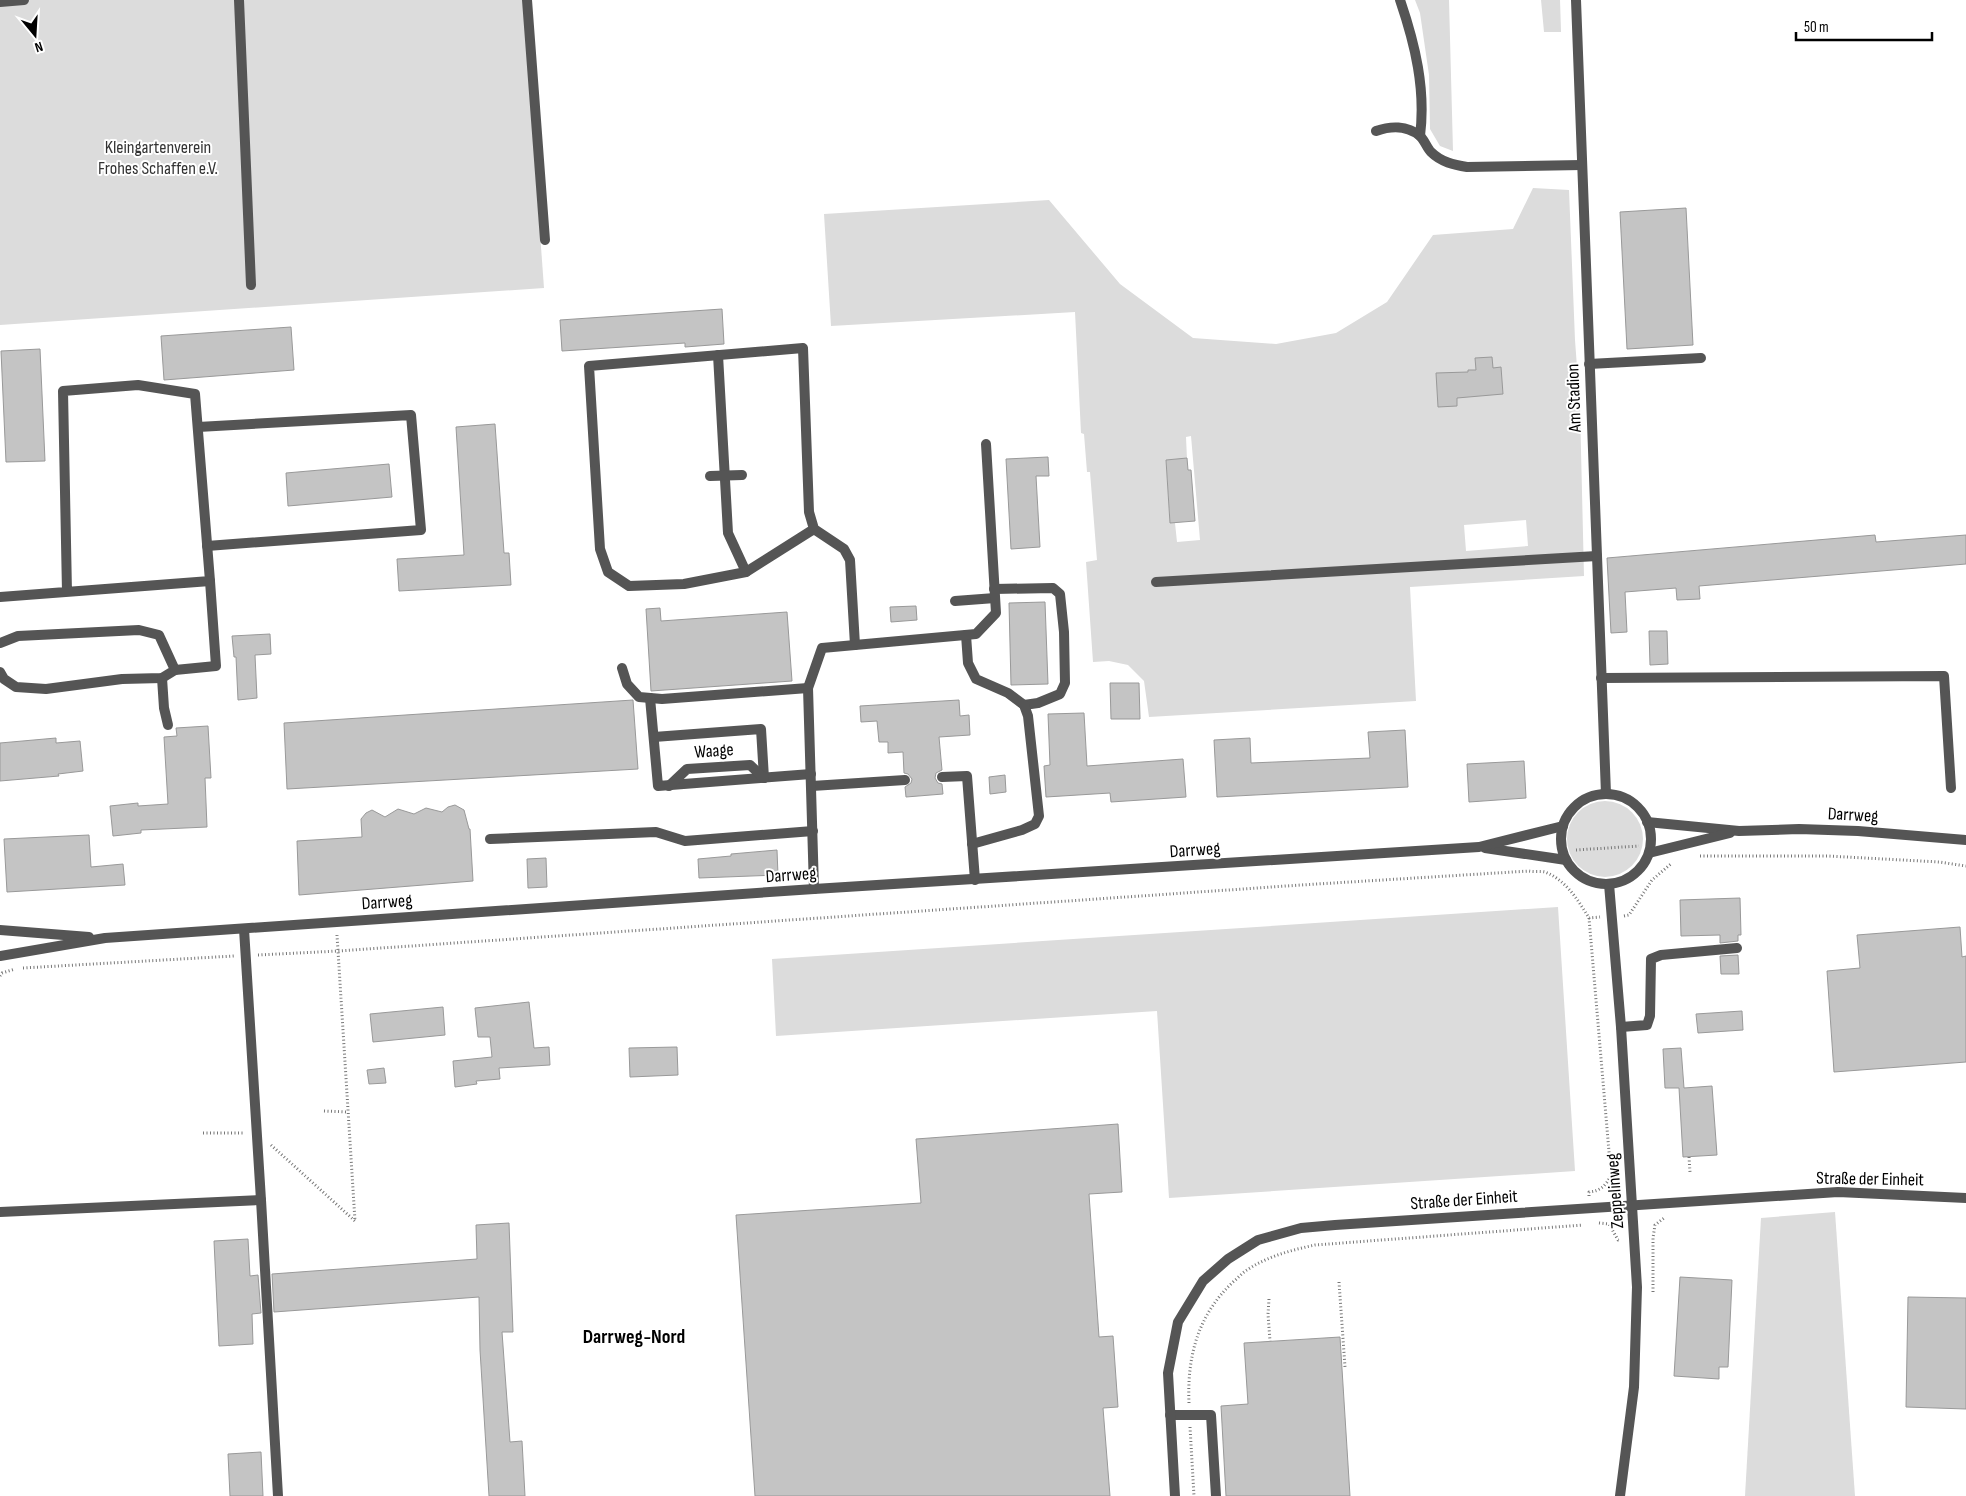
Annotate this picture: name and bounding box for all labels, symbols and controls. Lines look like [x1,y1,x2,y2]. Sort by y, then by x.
north arrow [10,10,60,60]
scale bar [1796,10,1932,42]
text: 50 m [1804,18,1829,37]
text: N [33,38,45,56]
park label: Kleingartenverein Frohes Schaffen e.V. [98,137,218,179]
street label: Am Stadion [1562,363,1586,434]
street label: Waage [694,739,734,763]
street label: Darrweg [1827,803,1879,827]
street label: Darrweg [1169,838,1221,862]
street label: Darrweg [765,863,817,887]
street label: Darrweg [361,890,413,914]
street label: Zeppelinweg [1602,1153,1628,1229]
street label: Straße der Einheit [1816,1168,1925,1190]
street label: Straße der Einheit [1410,1186,1519,1214]
district label: Darrweg-Nord [583,1325,685,1349]

